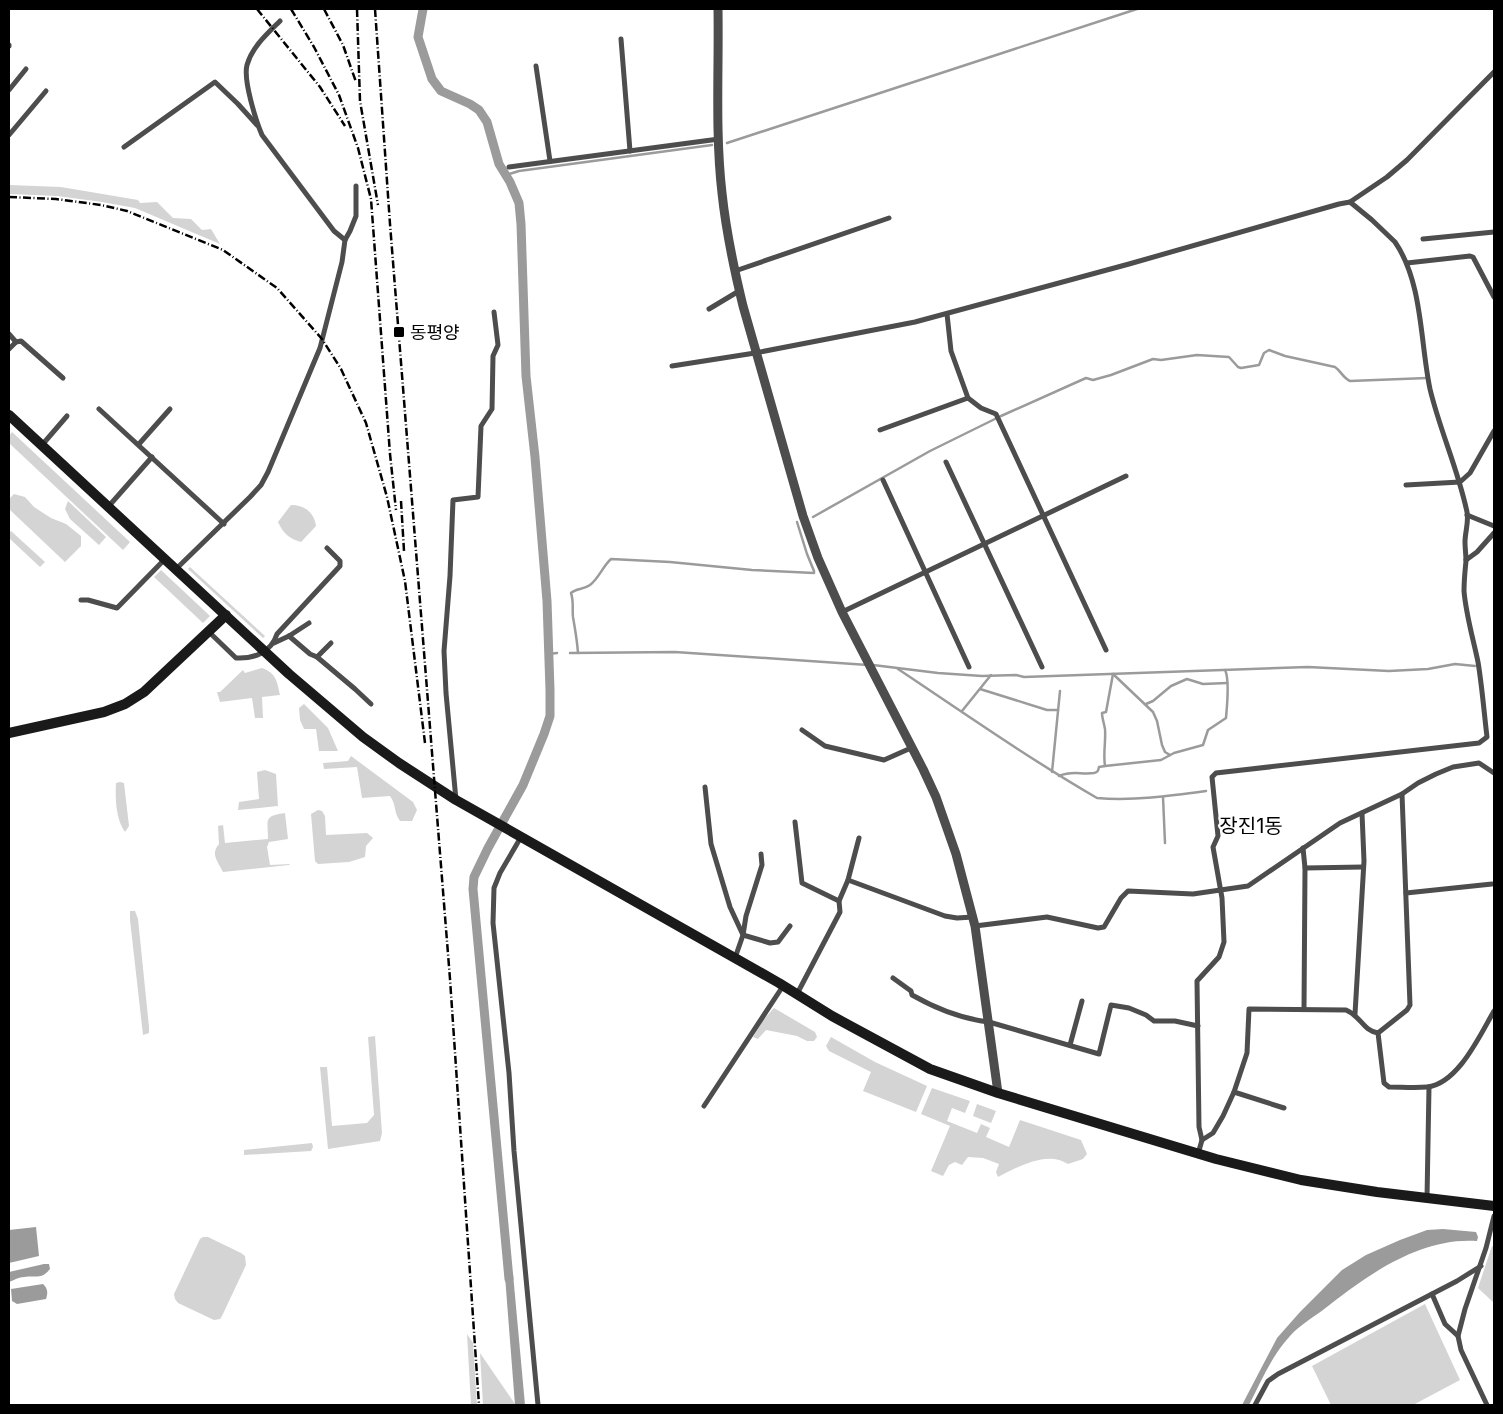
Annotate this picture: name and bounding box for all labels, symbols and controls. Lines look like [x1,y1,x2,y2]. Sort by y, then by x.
place label: 동평양 [410,322,460,343]
marker: 동평양 [392,325,406,339]
district label: 장진1동 [1219,814,1283,838]

